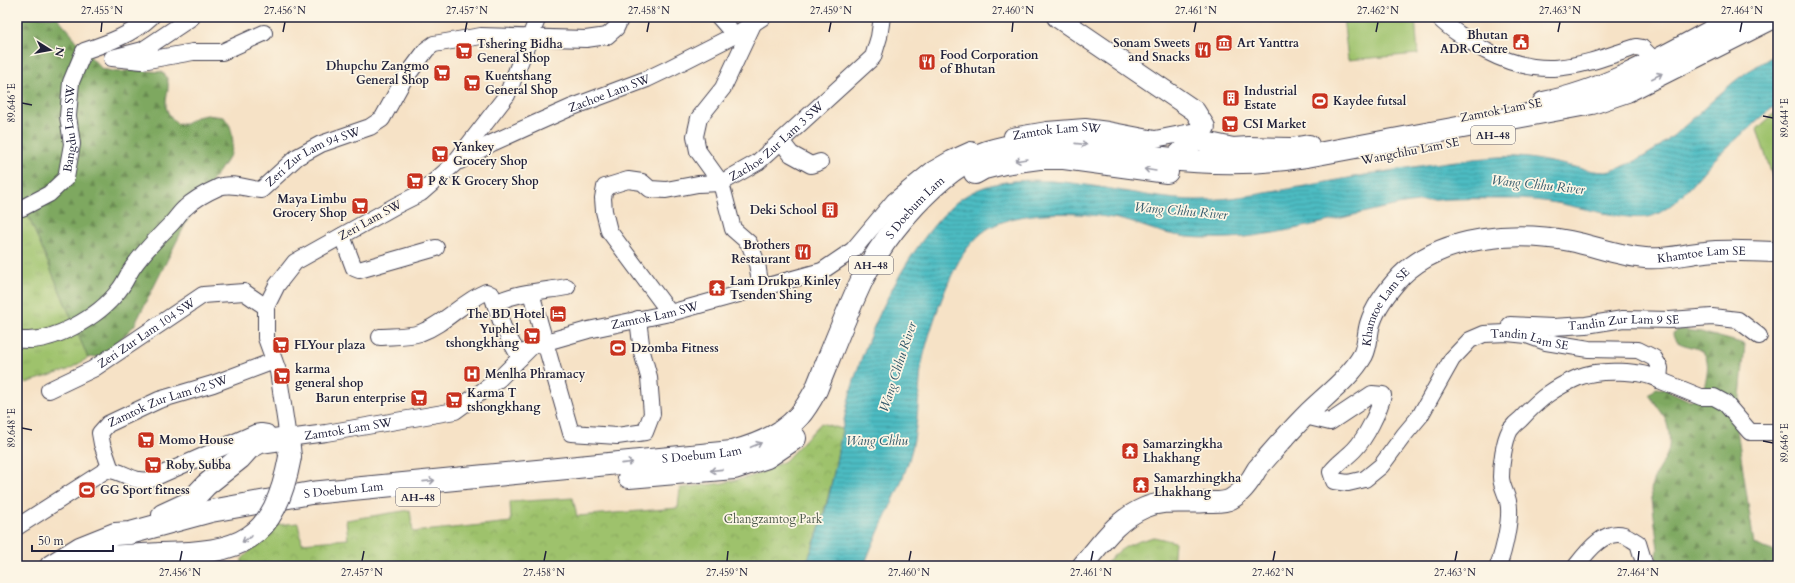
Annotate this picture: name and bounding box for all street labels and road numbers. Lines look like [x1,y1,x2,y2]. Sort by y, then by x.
street label: Zachoe Lam SW [566,70,653,116]
street label: Bangdu Lam SW [59,83,80,173]
street label: Zamtok Lam SE [1459,94,1543,126]
street label: Zachoe Zur Lam 3 SW [726,98,828,185]
street label: Zamtok Lam SW [1011,119,1102,144]
street label: Zeri Zur Lam 94 SW [262,123,363,190]
road number: AH-48 [1471,126,1515,144]
street label: Wangchhu Lam SE [1359,134,1460,169]
street label: S Doebum Lam [882,172,948,242]
street label: Zeri Lam SW [335,196,405,244]
street label: Khamtoe Lam SE [1656,243,1746,266]
road number: AH-48 [849,256,893,274]
street label: Khamtoe Lam SE [1358,264,1413,347]
street label: Zeri Zur Lam 104 SW [94,294,199,372]
street label: Zamtok Lam SW [610,297,701,333]
street label: Tandin Zur Lam 9 SE [1567,311,1680,334]
street label: Tandin Lam SE [1490,325,1570,354]
street label: Zamtok Zur Lam 62 SW [105,371,231,431]
street label: Zamtok Lam SW [303,414,394,444]
street label: S Doebum Lam [661,442,744,467]
street label: S Doebum Lam [302,478,385,502]
road number: AH-48 [396,488,440,506]

